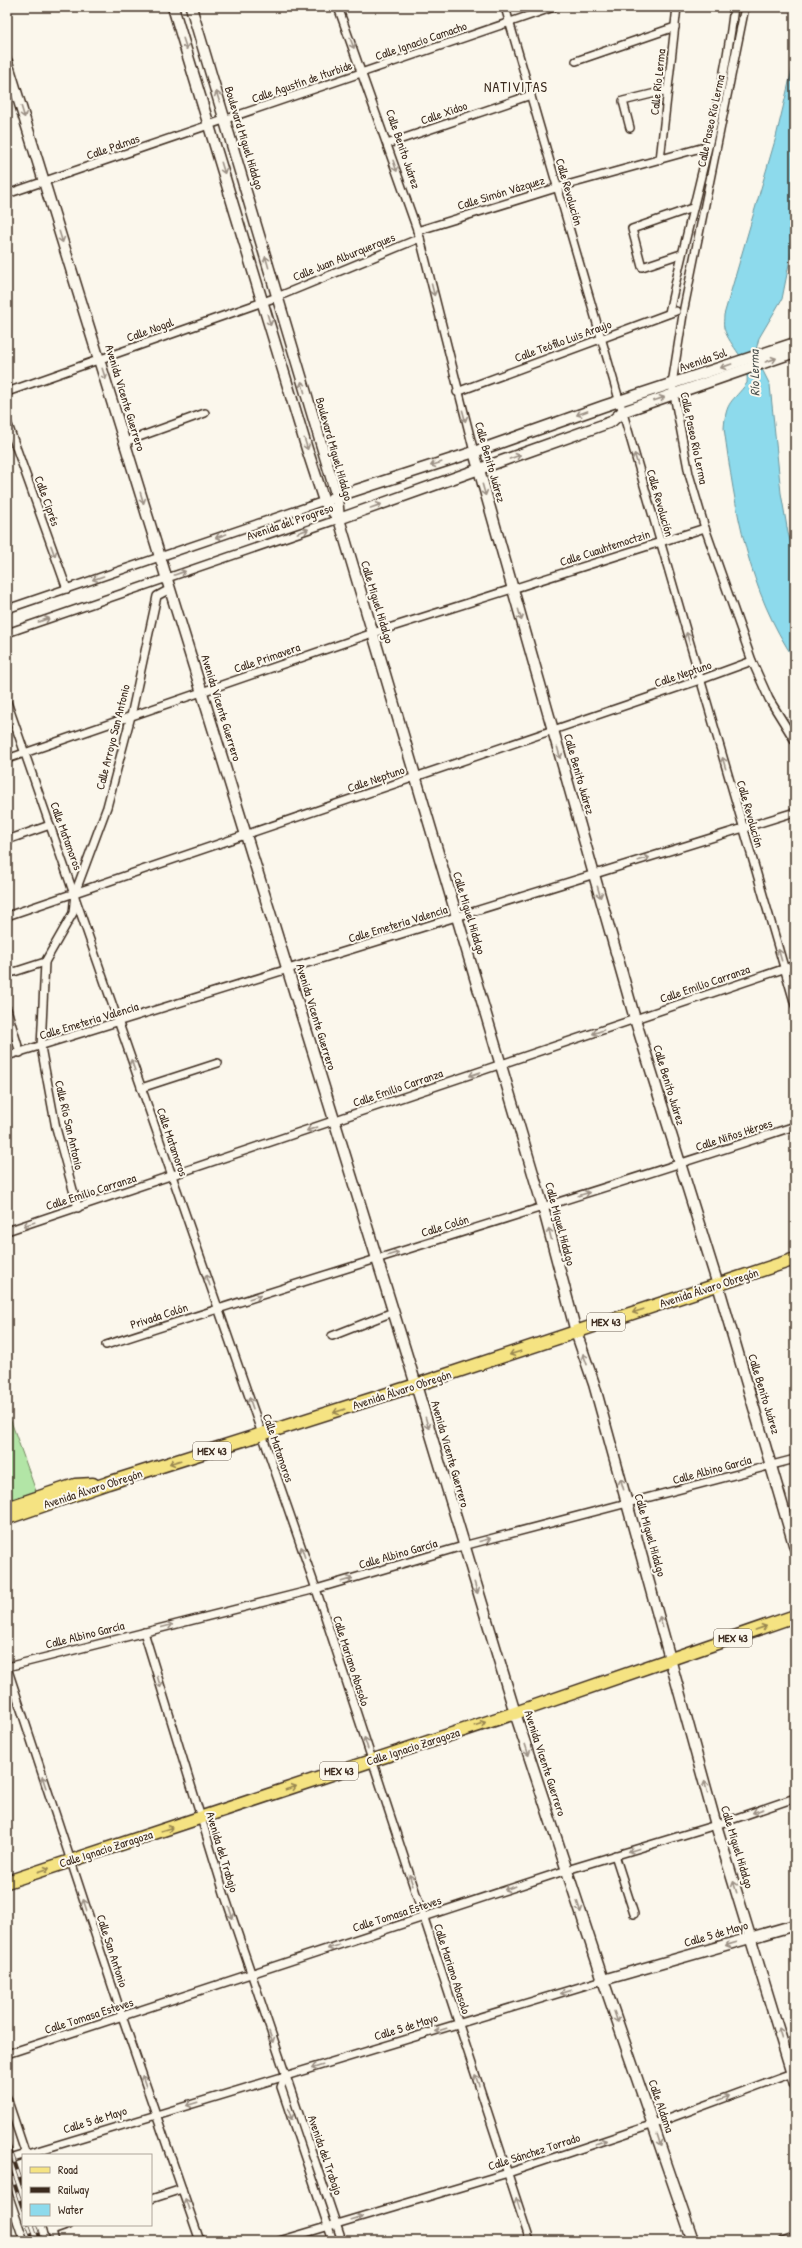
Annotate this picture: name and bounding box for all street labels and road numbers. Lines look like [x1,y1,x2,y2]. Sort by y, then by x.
street label: Calle Ignacio Camacho [373,17,469,64]
street label: Calle Río Lerma [646,48,669,116]
street label: Calle Agustín de Iturbide [249,56,355,107]
street label: Calle Paseo Río Lerma [692,73,729,169]
street label: Boulevard Miguel Hidalgo [221,84,268,192]
street label: Calle Xidoo [418,97,470,128]
street label: Calle Benito Juárez [382,107,425,191]
street label: Calle Palmas [84,129,142,164]
street label: Calle Revolución [552,156,587,228]
street label: Calle Simón Vázquez [455,171,546,214]
street label: Calle Juan Alburquerques [290,228,398,285]
street label: Calle Nogal [124,313,176,346]
street label: Calle Teófilo Luis Araujo [512,315,614,366]
street label: Avenida Vicente Guerrero [101,343,150,453]
street label: Avenida Sol [677,343,730,376]
street label: Calle Paseo Río Lerma [676,390,713,486]
street label: Boulevard Miguel Hidalgo [312,395,357,503]
street label: Calle Benito Juárez [471,420,510,504]
street label: Calle Revolución [643,467,678,539]
street label: Calle Ciprés [31,473,65,529]
street label: Avenida del Progreso [244,499,336,544]
street label: Calle Cuauhtemoctzin [558,525,652,570]
street label: Calle Miguel Hidalgo [357,558,398,645]
street label: Calle Primavera [232,638,302,677]
street label: Avenida Vicente Guerrero [197,653,246,763]
street label: Calle Neptuno [652,656,714,691]
street label: Calle Arroyo San Antonio [91,682,134,791]
street label: Calle Benito Juárez [560,732,599,816]
street label: Calle Neptuno [345,761,407,796]
street label: Calle Revolución [733,778,768,850]
street label: Calle Matamoros [46,799,87,873]
street label: Calle Miguel Hidalgo [449,869,490,956]
street label: Calle Emeteria Valencia [346,900,450,947]
street label: Calle Emilio Carranza [658,960,752,1007]
street label: Avenida Vicente Guerrero [292,962,341,1072]
street label: Calle Emeteria Valencia [37,997,141,1044]
street label: Calle Benito Juárez [649,1043,690,1127]
street label: Calle Emilio Carranza [351,1064,445,1111]
street label: Calle Río San Antonio [51,1078,88,1171]
street label: Calle Matamoros [153,1105,192,1179]
street label: Calle Niños Héroes [693,1114,775,1155]
street label: Calle Emilio Carranza [43,1169,139,1214]
street label: Calle Miguel Hidalgo [541,1180,580,1268]
street label: Calle Colón [419,1210,471,1241]
street label: Avenida Álvaro Obregón [657,1264,760,1312]
street label: Privada Colón [128,1298,190,1333]
road number: MEX 43 [587,1313,625,1331]
street label: Calle Benito Juárez [744,1352,785,1436]
street label: Avenida Álvaro Obregón [350,1366,453,1414]
street label: Avenida Vicente Guerrero [427,1398,474,1509]
street label: Calle Matamoros [259,1411,298,1485]
road number: MEX 43 [193,1442,231,1460]
street label: Calle Albino García [671,1451,753,1488]
street label: Avenida Álvaro Obregón [41,1465,144,1513]
street label: Calle Miguel Hidalgo [630,1491,671,1579]
street label: Calle Albino García [357,1534,439,1573]
street label: Calle Mariano Abasolo [329,1614,374,1708]
street label: Calle Albino García [44,1616,126,1653]
road number: MEX 43 [714,1629,752,1647]
street label: Avenida Vicente Guerrero [520,1708,571,1818]
street label: Calle Ignacio Zaragoza [364,1723,462,1770]
road number: MEX 43 [320,1762,358,1780]
street label: Calle Miguel Hidalgo [717,1803,758,1890]
street label: Avenida del Trabajo [202,1810,243,1894]
street label: Calle Ignacio Zaragoza [57,1825,155,1872]
street label: Calle Tomasa Esteves [350,1891,444,1936]
street label: Calle San Antonio [93,1912,132,1990]
street label: Calle 5 de Mayo [682,1916,750,1951]
street label: Calle Mariano Abasolo [430,1922,475,2016]
street label: Calle Tomasa Esteves [42,1993,136,2038]
street label: Calle 5 de Mayo [372,2009,440,2044]
street label: Calle Aldama [644,2077,679,2135]
street label: Calle 5 de Mayo [61,2102,129,2137]
street label: Avenida del Trabajo [304,2113,347,2197]
street label: Calle Sánchez Torrado [486,2129,582,2174]

